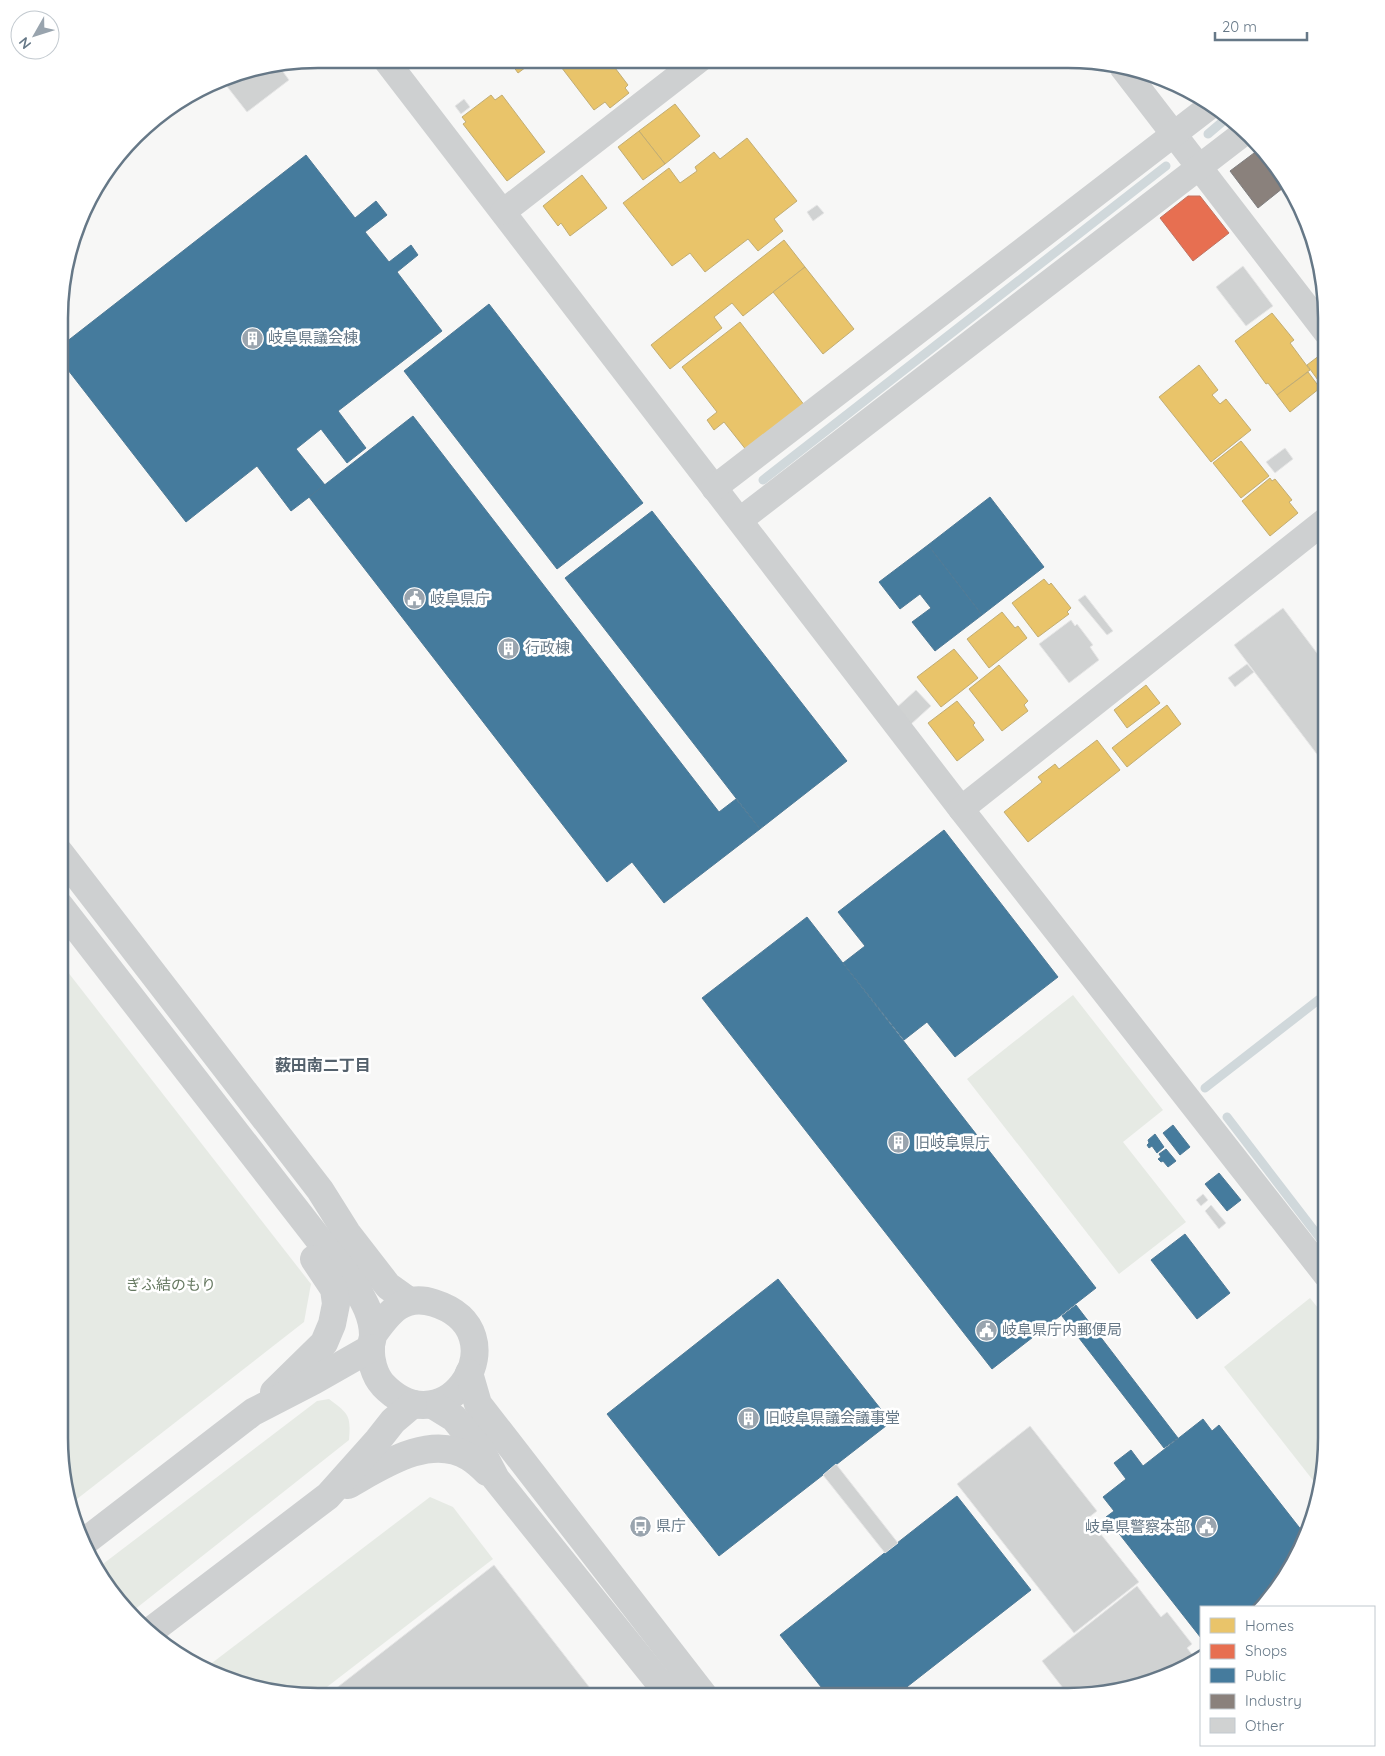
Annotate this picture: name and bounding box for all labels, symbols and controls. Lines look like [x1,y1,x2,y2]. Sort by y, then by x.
north arrow [10,10,60,60]
scale bar [1215,10,1308,42]
text: 20 m [1222,17,1257,36]
text: N [15,34,35,53]
building icon: 岐阜県議会棟 [240,326,264,350]
place label: 岐阜県議会棟 [268,328,358,347]
public building icon: 岐阜県庁 [402,587,426,611]
place label: 岐阜県庁 [430,589,490,608]
building icon: 行政棟 [497,636,521,660]
place label: 行政棟 [525,638,570,657]
district label: 薮田南二丁目 [275,1055,371,1075]
building icon: 旧岐阜県庁 [887,1131,911,1155]
place label: 旧岐阜県庁 [915,1133,990,1152]
park label: ぎふ結のもり [126,1275,216,1294]
public building icon: 岐阜県庁内郵便局 [974,1318,998,1342]
place label: 岐阜県庁内郵便局 [1002,1320,1122,1339]
building icon: 旧岐阜県議会議事堂 [737,1406,761,1430]
place label: 旧岐阜県議会議事堂 [765,1408,900,1427]
bus stop icon: 県庁 [628,1514,652,1538]
public building icon: 岐阜県警察本部 [1194,1515,1218,1539]
place label: 県庁 [656,1516,686,1535]
place label: 岐阜県警察本部 [1085,1517,1190,1536]
legend [1200,1606,1375,1746]
text: Homes [1245,1616,1294,1635]
text: Shops [1245,1641,1287,1660]
text: Public [1245,1666,1286,1685]
text: Industry [1245,1691,1302,1710]
text: Other [1245,1716,1285,1735]

